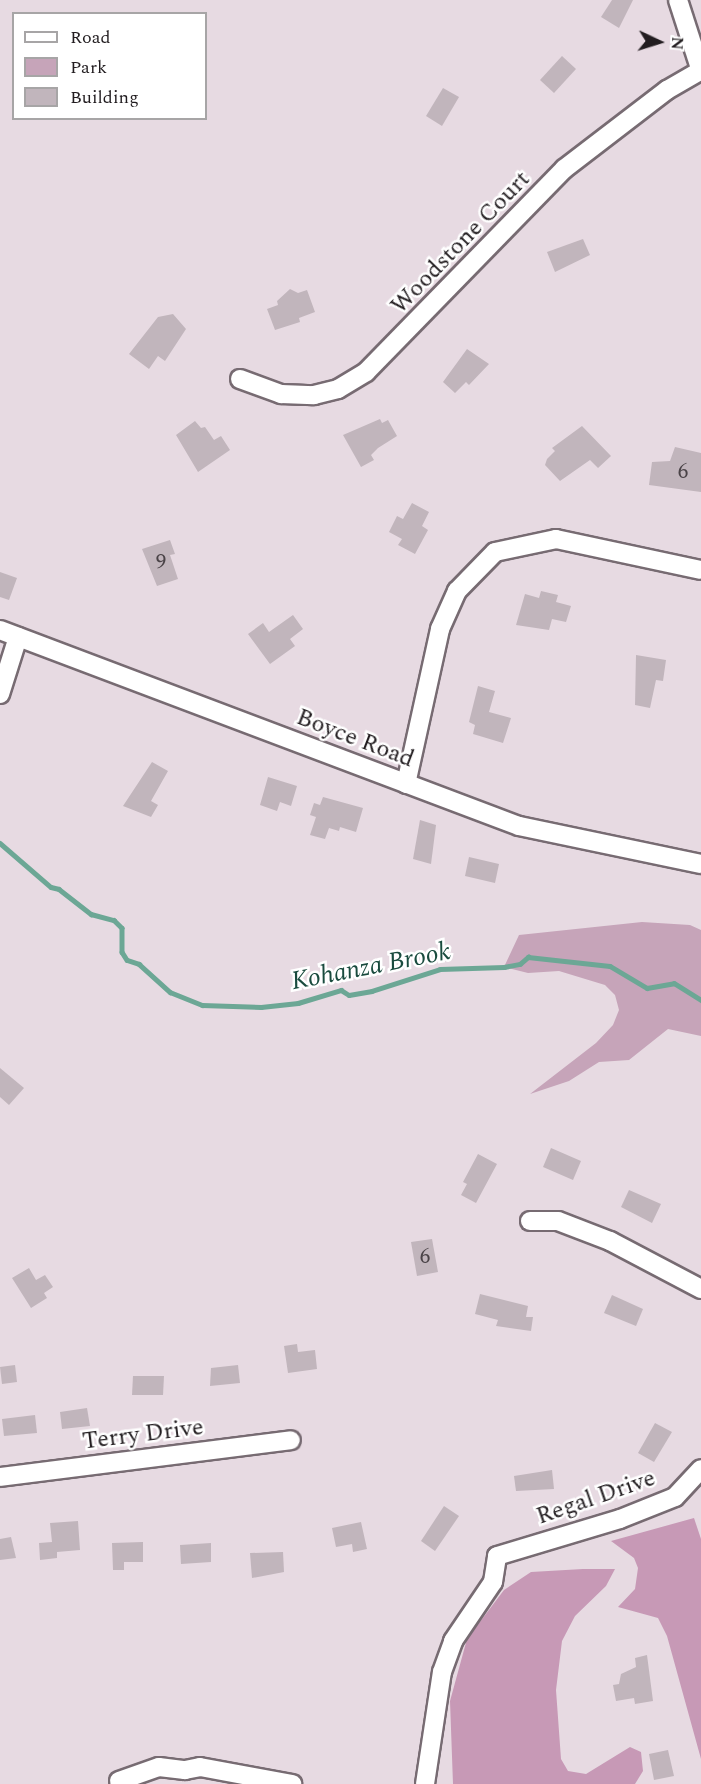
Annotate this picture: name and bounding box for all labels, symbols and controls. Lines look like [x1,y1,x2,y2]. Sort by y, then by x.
legend [12,12,207,120]
north arrow [629,12,689,72]
text: Road [70,24,111,51]
text: N [665,36,689,51]
text: Park [70,54,107,81]
text: Building [70,84,139,111]
street label: Woodstone Court [385,165,537,321]
house number: 6 [678,459,688,485]
house number: 9 [156,549,166,575]
street label: Boyce Road [292,703,418,775]
water label: Kohanza Brook [289,936,453,998]
house number: 6 [420,1244,430,1270]
street label: Terry Drive [81,1413,205,1457]
street label: Regal Drive [533,1464,659,1532]

